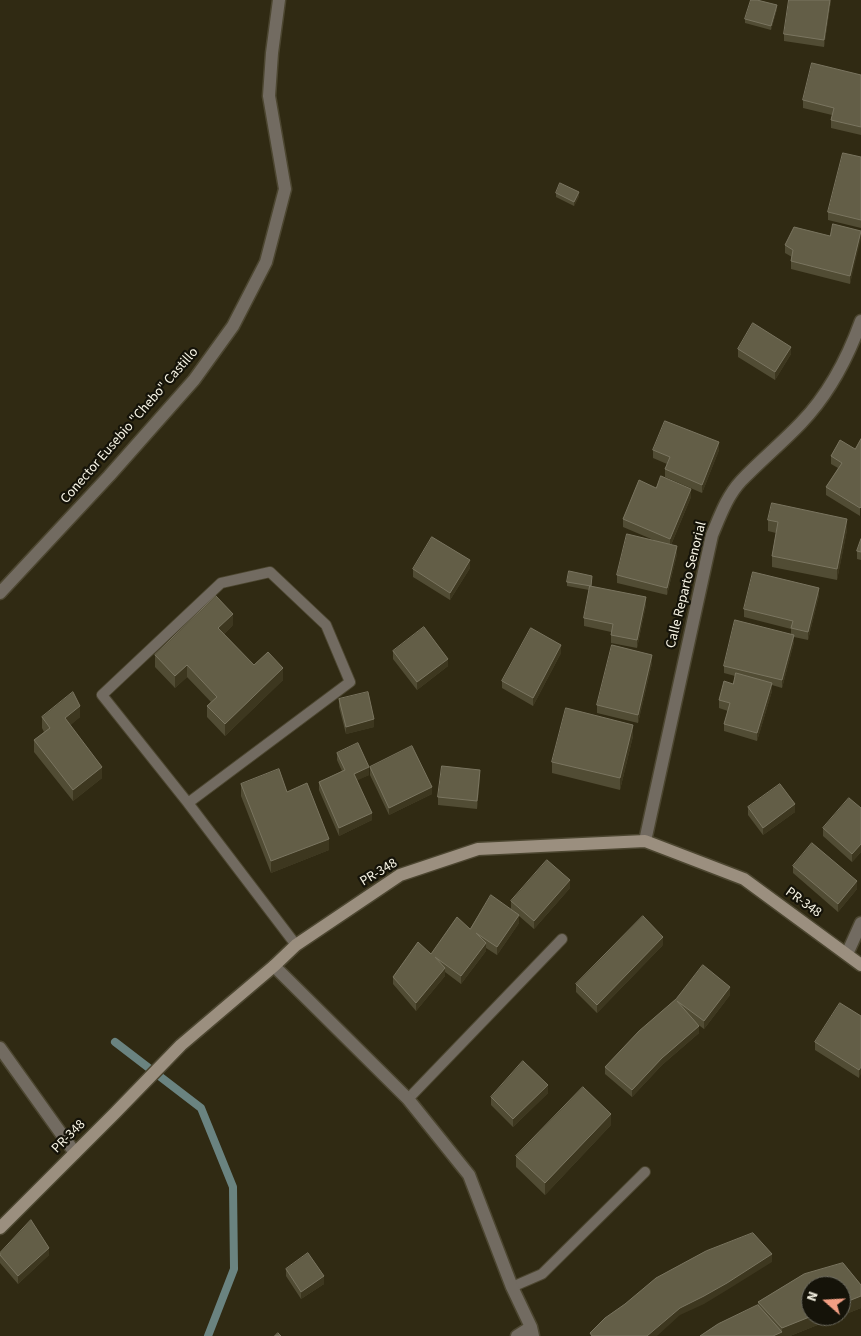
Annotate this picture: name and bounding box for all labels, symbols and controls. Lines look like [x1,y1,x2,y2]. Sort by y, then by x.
street label: Conector Eusebio "Chebo" Castillo [58,345,202,507]
street label: Calle Reparto Senorial [663,520,711,650]
street label: PR-348 [357,855,401,891]
street label: PR-348 [782,884,824,922]
street label: PR-348 [49,1117,89,1157]
north arrow [801,1276,851,1326]
text: N [802,1289,824,1304]

